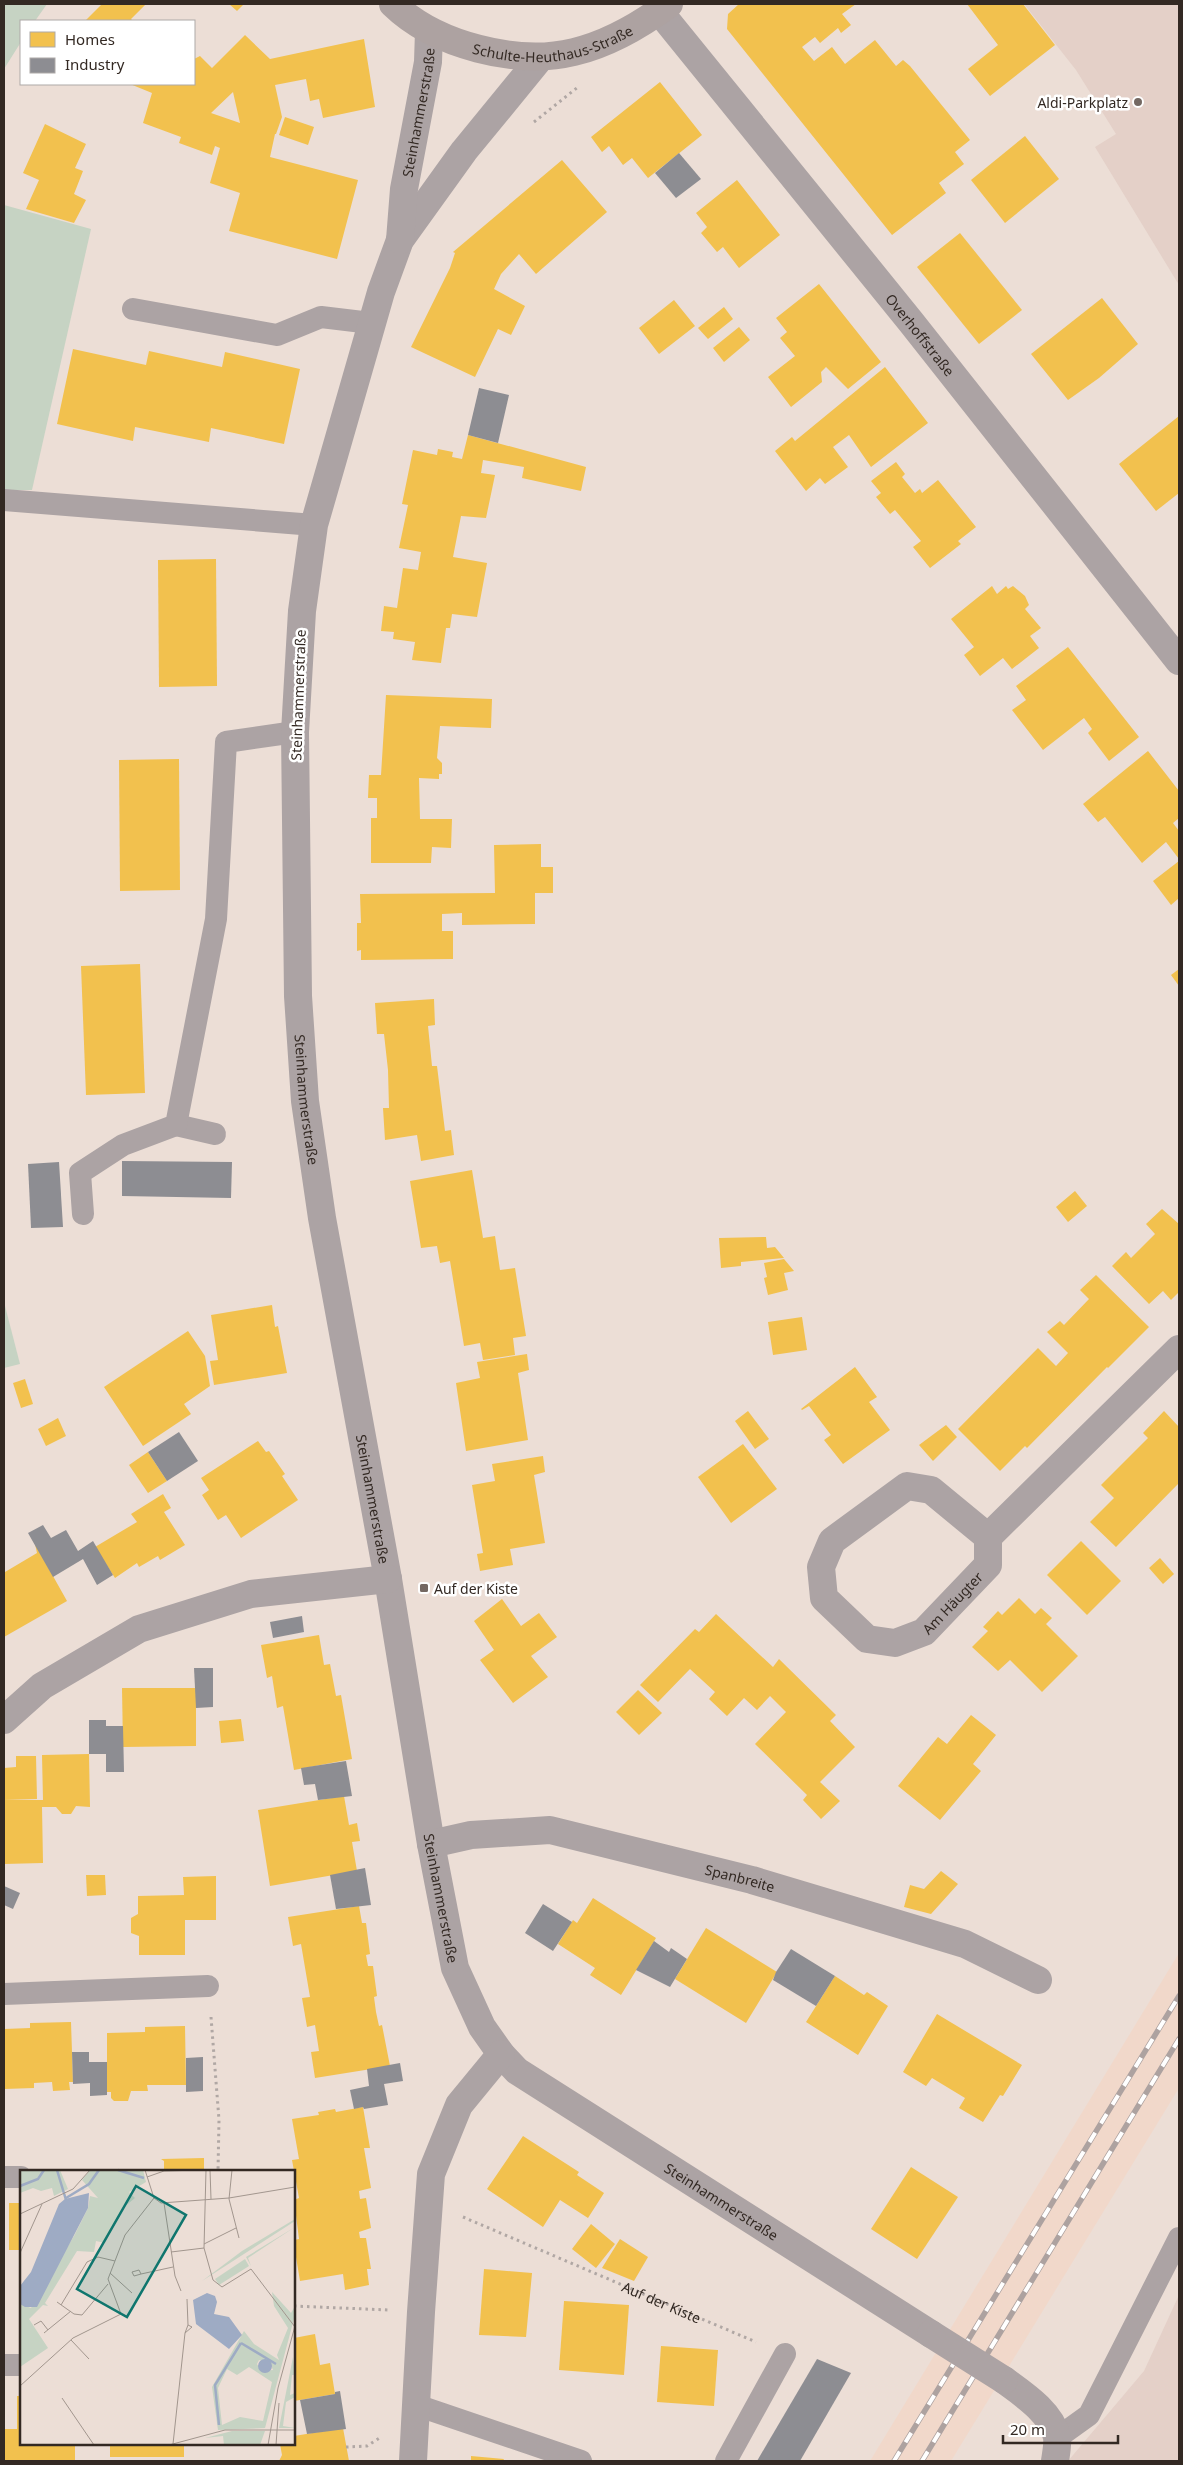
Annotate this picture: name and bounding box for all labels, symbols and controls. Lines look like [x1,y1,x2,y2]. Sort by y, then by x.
legend [20,20,195,85]
street label: Schulte-Heuthaus-Straße [471,20,636,66]
text: Homes [65,29,115,49]
street label: Steinhammerstraße [397,47,438,179]
text: Industry [65,54,125,74]
place label: Aldi-Parkplatz [1037,93,1128,112]
marker: Aldi-Parkplatz [1132,96,1144,108]
street label: Overhoffstraße [882,289,959,380]
street label: Steinhammerstraße [286,629,310,761]
street label: Steinhammerstraße [291,1034,324,1166]
street label: Steinhammerstraße [352,1433,395,1565]
street label: Am Häugter [918,1567,987,1638]
place label: Auf der Kiste [434,1579,518,1598]
marker: Auf der Kiste [418,1582,430,1594]
street label: Steinhammerstraße [420,1832,463,1964]
street label: Spanbreite [703,1859,777,1896]
street label: Steinhammerstraße [661,2158,782,2244]
inset map [20,2170,295,2445]
street label: Auf der Kiste [619,2277,704,2327]
scale bar [1003,2412,1118,2444]
text: 20 m [1010,2419,1045,2439]

